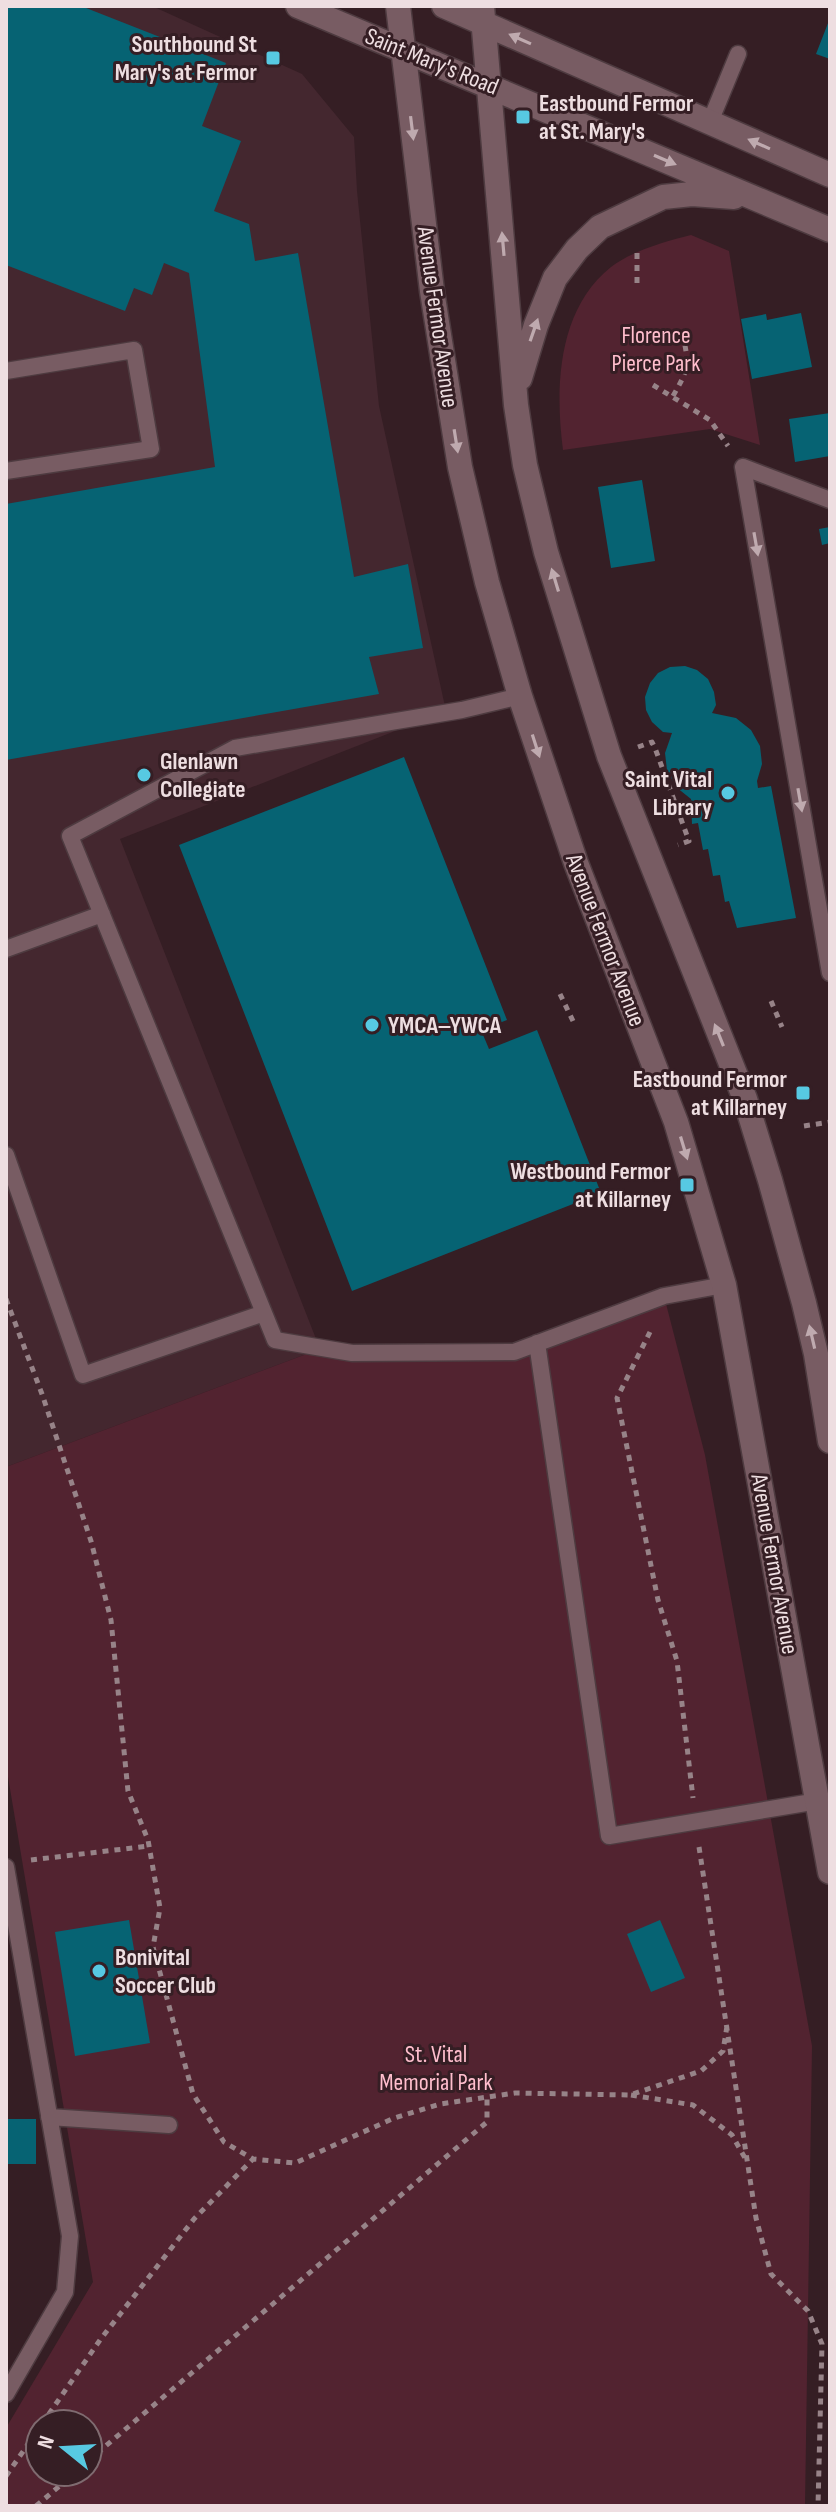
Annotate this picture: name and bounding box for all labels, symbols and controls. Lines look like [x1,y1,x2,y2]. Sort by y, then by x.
street label: Saint Mary's Road [361,22,503,101]
place label: Southbound St Mary's at Fermor [115,30,258,87]
one-way arrow [509,33,532,46]
marker: Southbound St Mary's at Fermor [264,49,282,67]
place label: Eastbound Fermor at St. Mary's [539,89,694,146]
marker: Eastbound Fermor at St. Mary's [514,108,532,126]
one-way arrow [406,116,419,141]
one-way arrow [747,137,770,150]
one-way arrow [653,153,677,166]
street label: Avenue Fermor Avenue [410,224,465,409]
one-way arrow [496,231,509,256]
one-way arrow [529,318,541,342]
park label: Florence Pierce Park [612,321,700,378]
one-way arrow [450,429,463,454]
one-way arrow [750,532,763,557]
one-way arrow [548,567,561,591]
one-way arrow [530,734,542,758]
place label: Glenlawn Collegiate [160,747,245,804]
place label: Saint Vital Library [625,765,712,822]
marker: Glenlawn Collegiate [135,766,153,784]
marker: Saint Vital Library [719,784,737,802]
one-way arrow [795,788,807,813]
street label: Avenue Fermor Avenue [559,849,652,1031]
place label: YMCA–YWCA [388,1011,502,1040]
marker: YMCA–YWCA [363,1016,381,1034]
one-way arrow [712,1023,725,1047]
place label: Eastbound Fermor at Killarney [633,1065,788,1122]
marker: Eastbound Fermor at Killarney [794,1084,812,1102]
one-way arrow [678,1136,691,1160]
place label: Westbound Fermor at Killarney [510,1157,672,1214]
marker: Westbound Fermor at Killarney [678,1176,696,1194]
one-way arrow [805,1324,818,1349]
street label: Avenue Fermor Avenue [744,1471,805,1656]
place label: Bonivital Soccer Club [115,1943,216,2000]
marker: Bonivital Soccer Club [90,1962,108,1980]
park label: St. Vital Memorial Park [379,2040,493,2097]
north arrow [24,2408,104,2488]
text: N [32,2433,61,2452]

